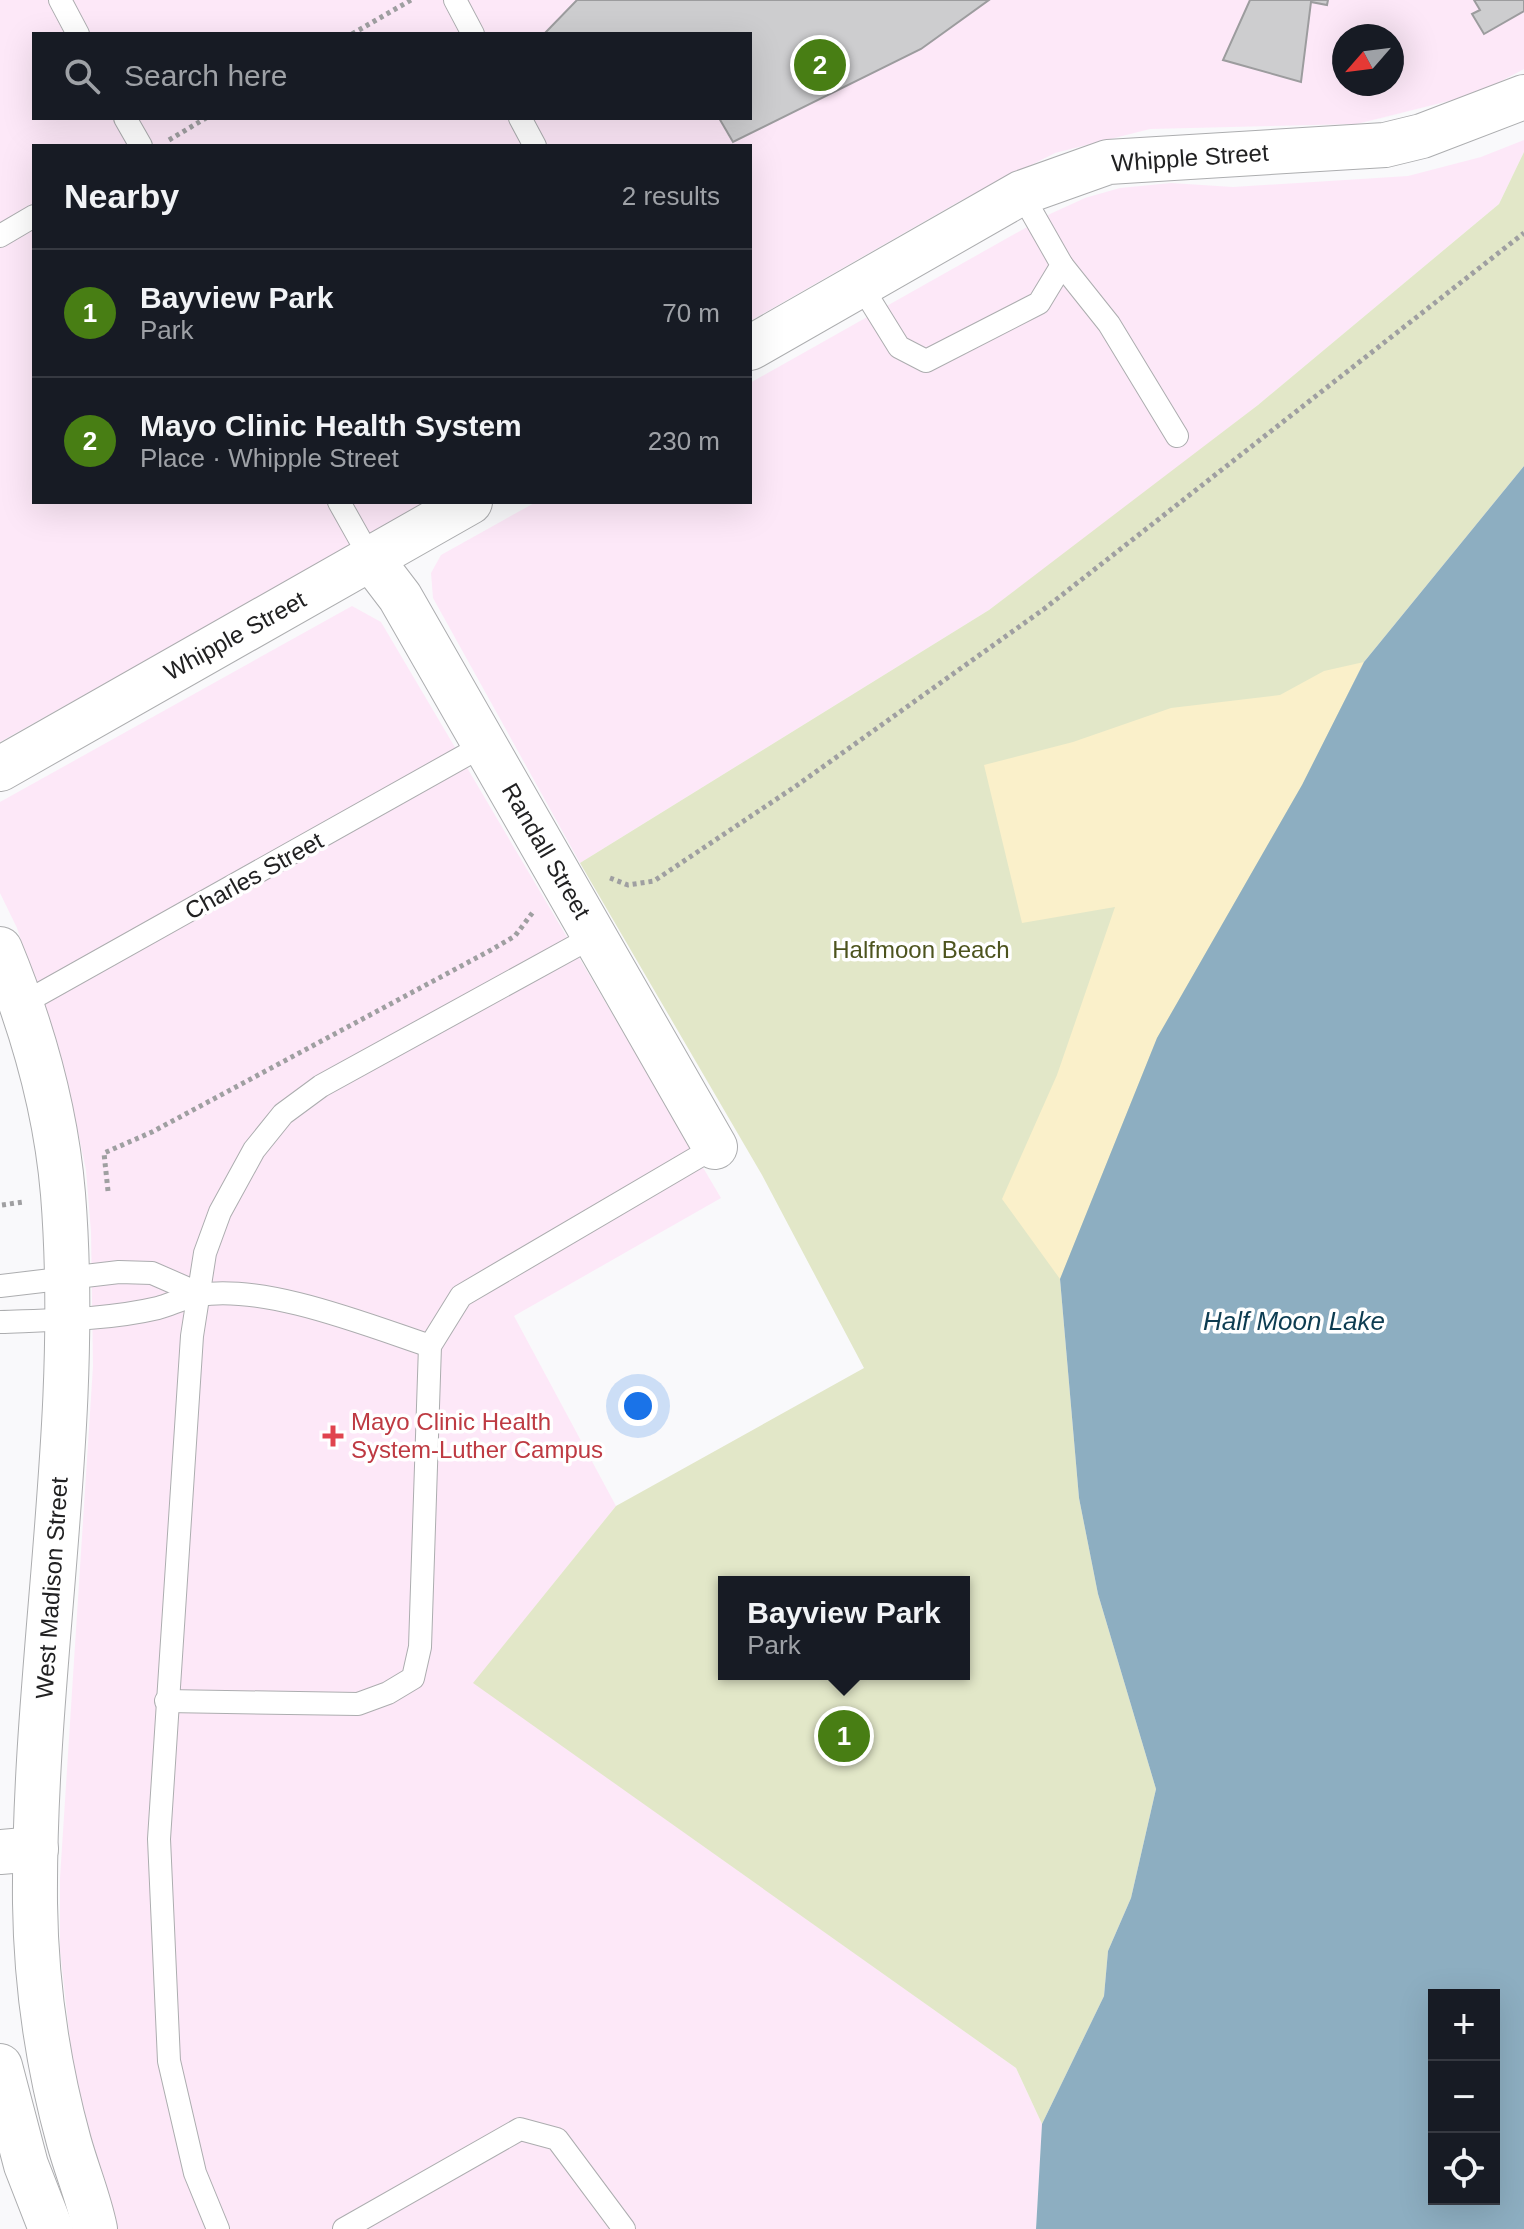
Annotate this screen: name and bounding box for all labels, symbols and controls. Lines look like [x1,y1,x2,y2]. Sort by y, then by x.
north arrow [1332,24,1404,96]
search box [32,32,752,120]
pin: 2 [794,35,846,95]
icon: search [60,54,104,98]
text: Search here [124,59,287,92]
street label: Whipple Street [1111,139,1270,176]
text: Nearby [64,177,179,215]
text: 2 results [622,181,720,211]
text: Bayview Park [140,281,333,314]
text: 1 [83,298,97,328]
text: 70 m [662,298,720,328]
text: Park [140,315,193,345]
text: Mayo Clinic Health System [140,409,522,442]
text: 2 [83,426,97,456]
text: 230 m [648,426,720,456]
text: Place · Whipple Street [140,443,399,473]
street label: Whipple Street [159,585,310,686]
street label: Randall Street [497,778,596,924]
street label: Charles Street [180,826,328,925]
park label: Halfmoon Beach [832,936,1010,963]
water label: Half Moon Lake [1203,1306,1385,1336]
your location [618,1386,658,1426]
place label: Mayo Clinic Health System-Luther Campus [351,1408,603,1463]
marker: Mayo Clinic Health System-Luther Campus [322,1425,344,1447]
street label: West Madison Street [30,1476,73,1700]
popup [718,1576,970,1680]
text: Bayview Park [747,1596,941,1629]
text: Park [747,1630,801,1660]
pin: 1 [818,1706,870,1766]
map controls [1428,1989,1500,2205]
button: + [1428,1989,1500,2061]
button: − [1428,2061,1500,2133]
button: locate [1428,2133,1500,2205]

